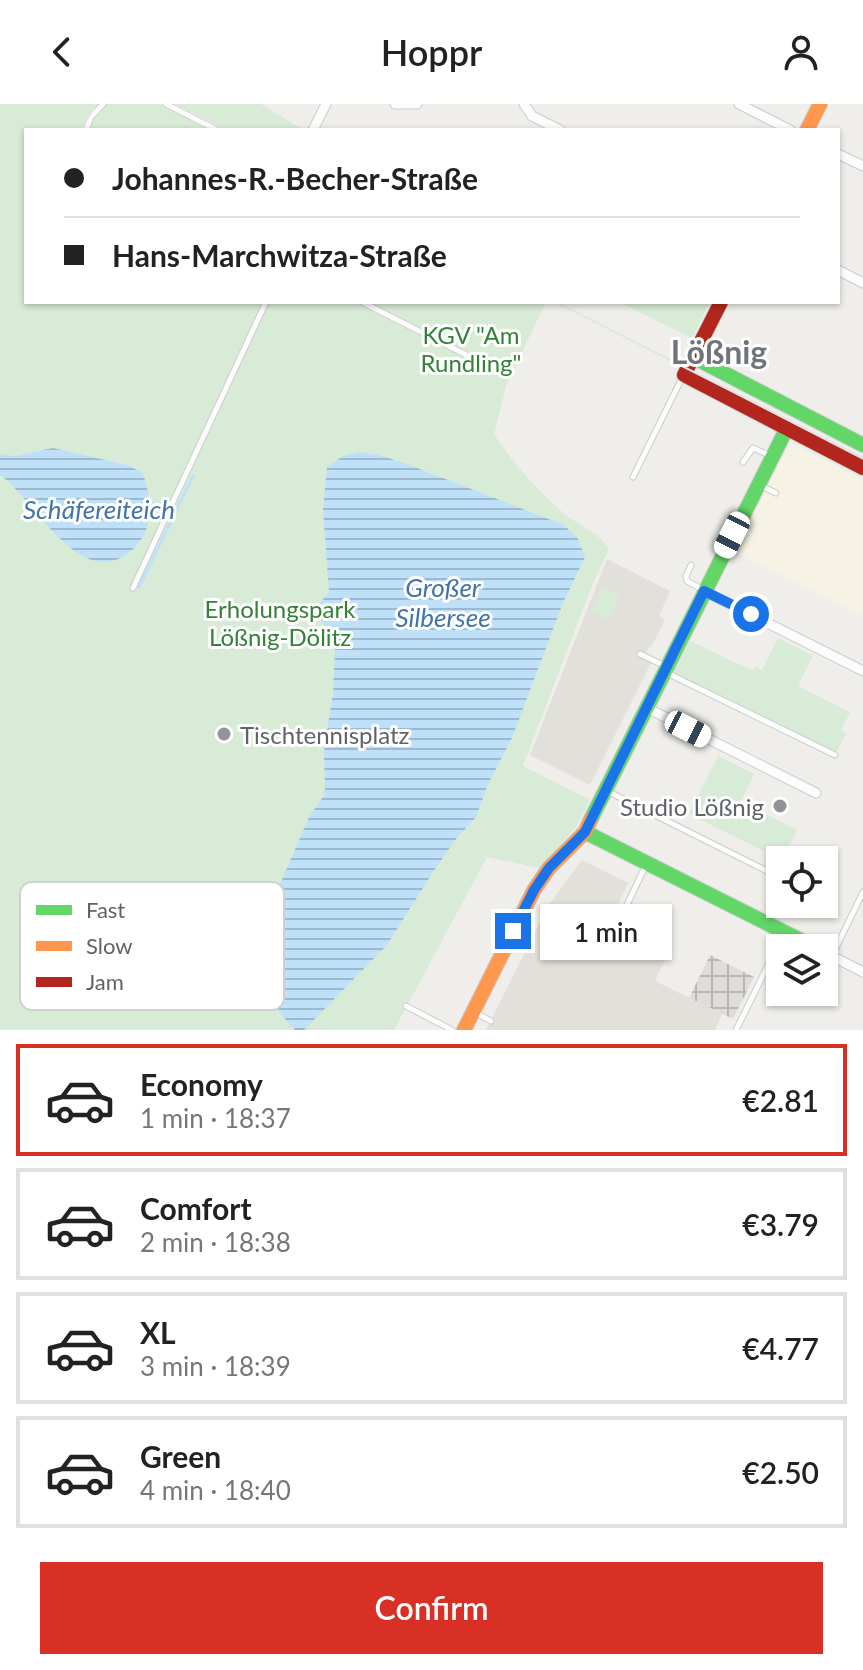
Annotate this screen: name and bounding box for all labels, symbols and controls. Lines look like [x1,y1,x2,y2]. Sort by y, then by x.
icon: back [40,30,84,74]
text: Hoppr [381,30,482,74]
icon: person [779,30,823,74]
text: Johannes-R.-Becher-Straße [112,160,478,196]
text: Hans-Marchwitza-Straße [112,237,447,273]
park label: KGV "Am Rundling" [421,320,521,377]
district label: Lößnig [671,332,767,371]
water label: Schäfereiteich [23,493,175,525]
car [710,508,754,562]
water label: Großer Silbersee [395,571,491,633]
park label: Erholungspark Lößnig-Dölitz [205,594,356,651]
route start [733,596,769,632]
car [661,707,715,751]
place label: Tischtennisplatz [240,720,410,749]
marker: Tischtennisplatz [215,725,233,743]
place label: Studio Lößnig [620,792,764,821]
marker: Studio Lößnig [771,797,789,815]
map controls [766,846,838,1006]
button: locate [766,846,838,918]
legend [20,882,284,1010]
text: Fast [86,896,125,923]
callout: 1 min [541,903,673,959]
route end [495,913,531,949]
text: 1 min [574,916,638,948]
text: Slow [86,932,133,959]
button: layers [766,934,838,1006]
text: Jam [86,968,124,995]
icon: car [44,1064,116,1136]
text: Economy [140,1066,263,1102]
text: €2.81 [742,1082,819,1118]
text: 1 min · 18:37 [140,1102,291,1134]
icon: car [44,1188,116,1260]
text: Comfort [140,1190,252,1226]
text: €3.79 [742,1206,819,1242]
text: 2 min · 18:38 [140,1226,291,1258]
icon: car [44,1312,116,1384]
text: XL [140,1314,176,1350]
text: €4.77 [742,1330,819,1366]
text: 3 min · 18:39 [140,1350,291,1382]
icon: car [44,1436,116,1508]
text: Green [140,1438,221,1474]
text: €2.50 [742,1454,819,1490]
text: 4 min · 18:40 [140,1474,291,1506]
button: Confirm [40,1562,823,1654]

